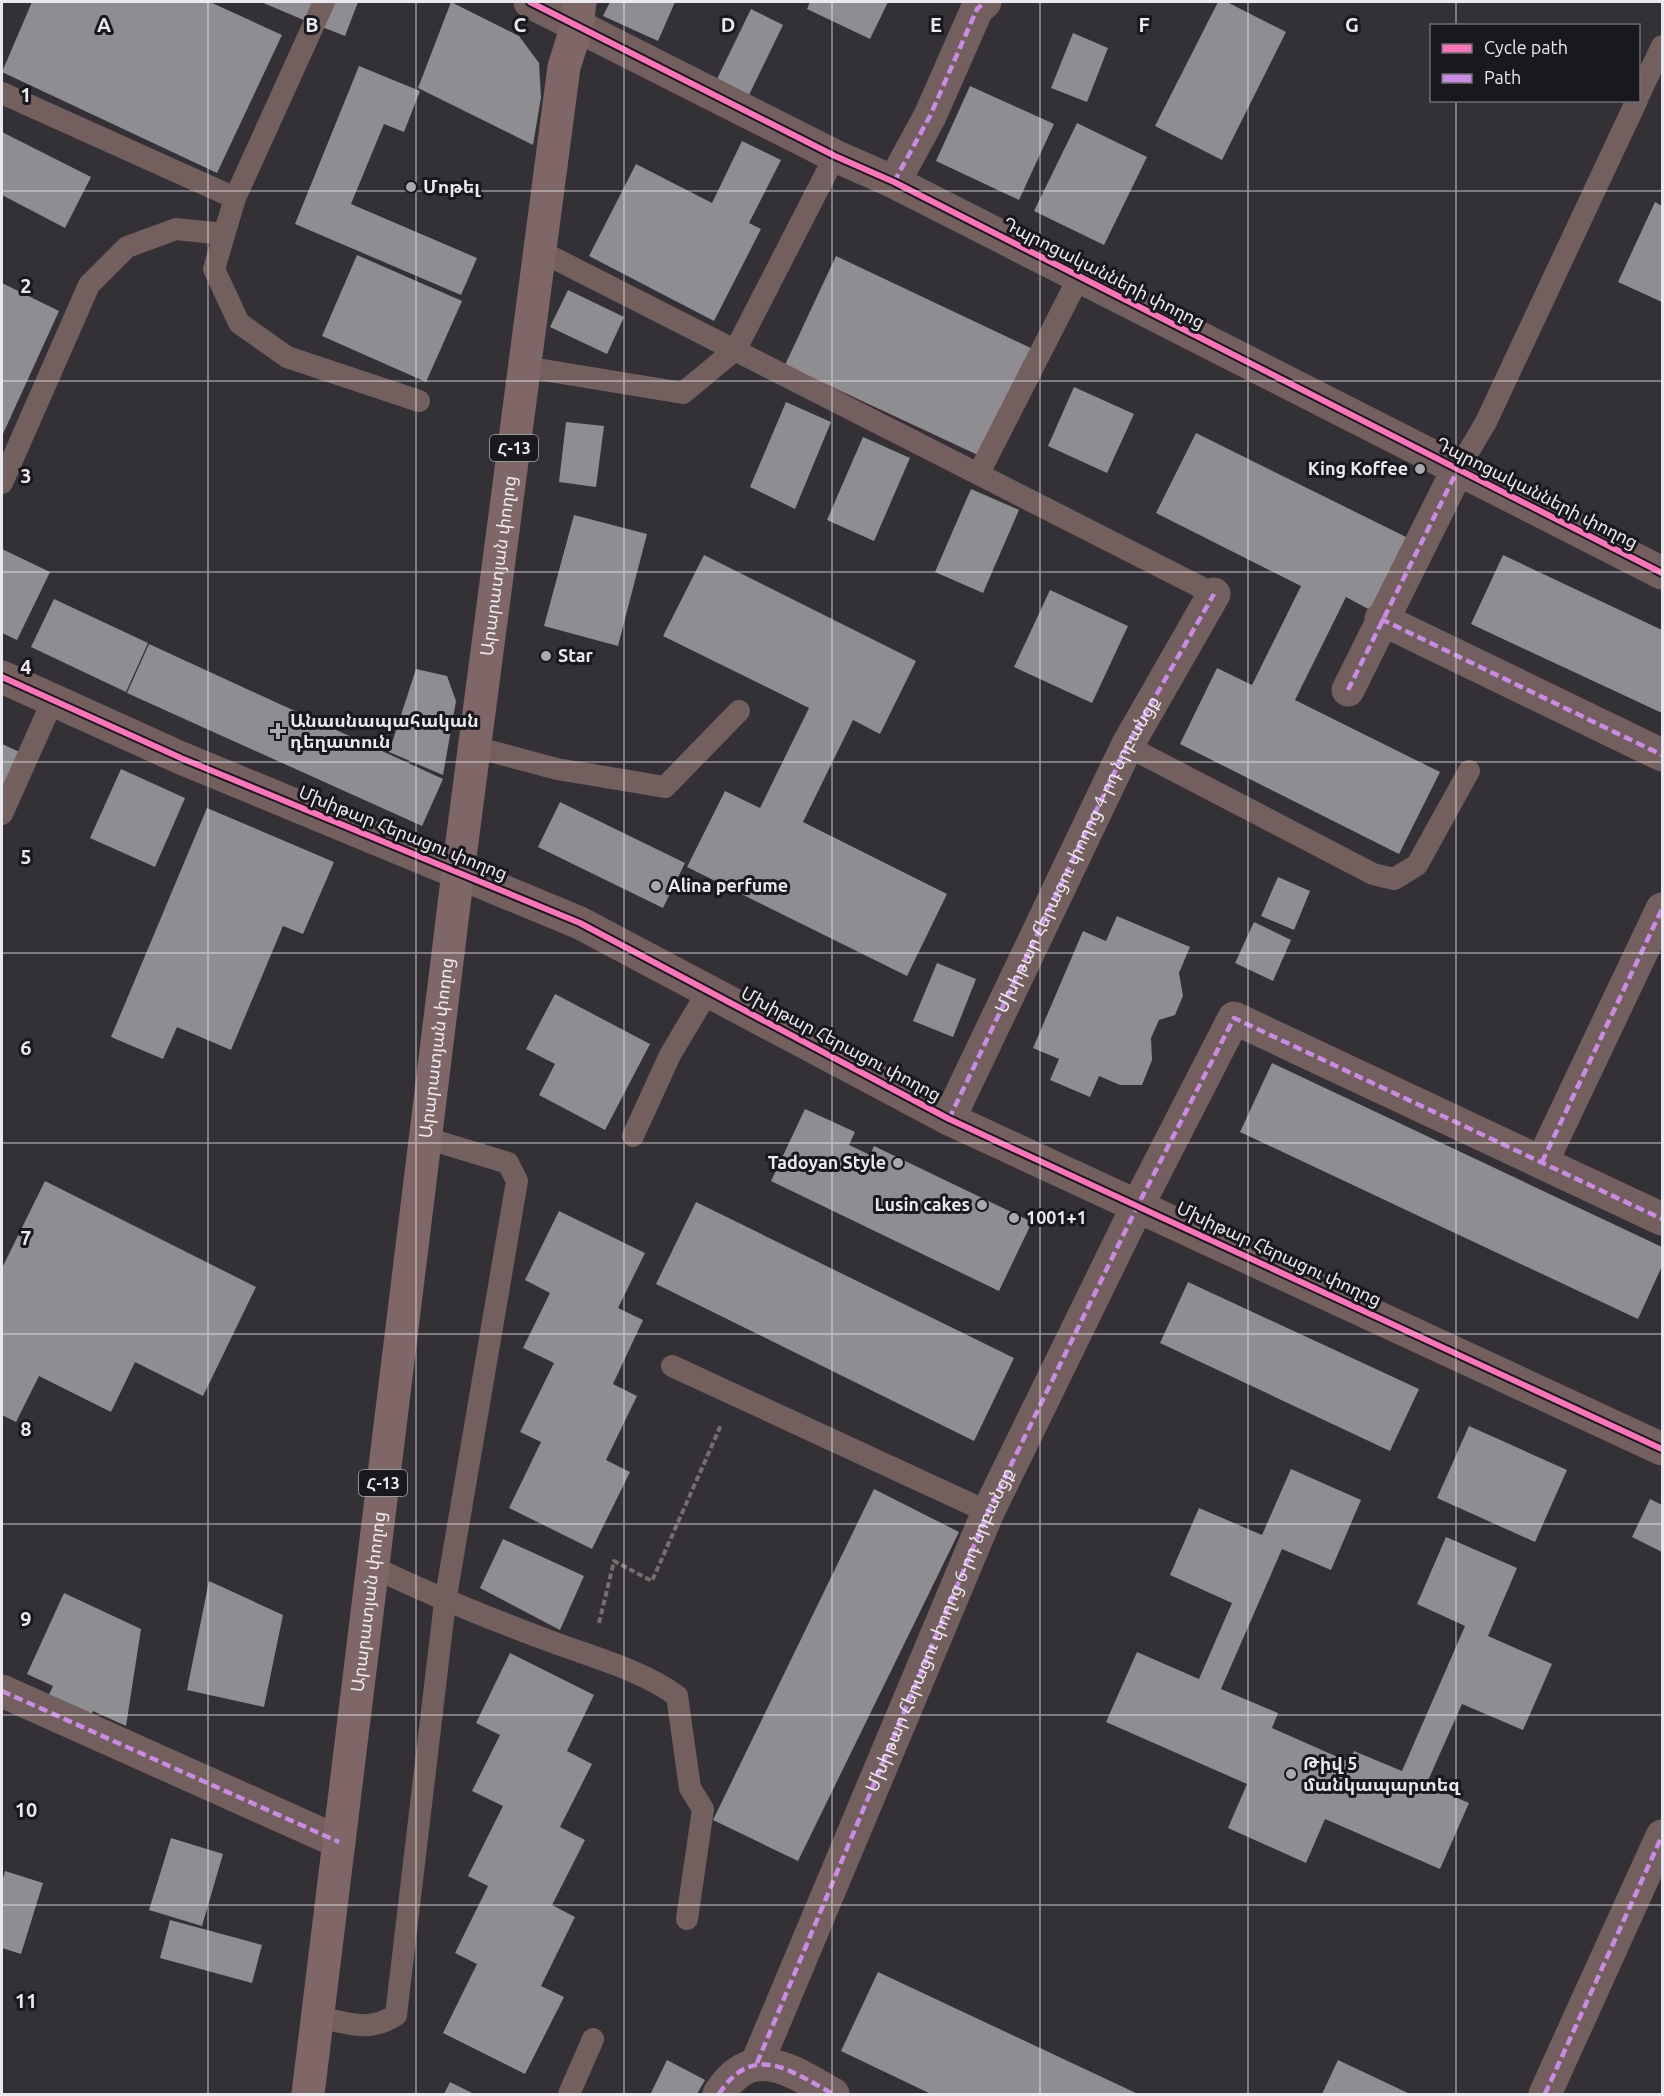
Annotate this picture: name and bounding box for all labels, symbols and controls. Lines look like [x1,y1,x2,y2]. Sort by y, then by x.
text: A [97,13,111,36]
text: B [305,13,319,36]
text: C [514,13,527,36]
text: D [721,13,735,36]
text: E [930,13,942,36]
text: F [1138,13,1150,36]
text: G [1345,13,1359,36]
legend [1430,24,1640,102]
text: Cycle path [1484,37,1568,57]
text: Path [1484,67,1521,87]
text: 1 [20,83,32,106]
place label: Մոթել [423,176,481,197]
marker: Մոթել [404,180,418,194]
street label: Դպրոցականների փողոց [1000,212,1209,333]
text: 2 [20,274,32,297]
street label: Դպրոցականների փողոց [1433,432,1642,553]
road number: Հ-13 [490,435,538,461]
place label: King Koffee [1308,458,1408,478]
marker: King Koffee [1413,462,1427,476]
text: 3 [20,464,32,487]
street label: Արարատյան փողոց [476,474,520,657]
place label: Star [558,645,593,665]
marker: Star [539,649,553,663]
text: 4 [20,655,32,678]
street label: Մխիթար Հերացու փողոց 4-րդ նրբանցք [990,692,1164,1016]
place label: Անասնապահական դեղատուն [290,710,479,752]
marker: Անասնապահական դեղատուն [271,724,285,738]
street label: Մխիթար Հերացու փողոց [296,781,511,884]
text: 5 [20,845,32,868]
place label: Alina perfume [668,875,788,895]
marker: Alina perfume [649,879,663,893]
street label: Արարատյան փողոց [414,956,457,1139]
street label: Մխիթար Հերացու փողոց [738,982,945,1105]
text: 6 [20,1036,32,1059]
place label: Tadoyan Style [768,1152,886,1172]
marker: Tadoyan Style [891,1156,905,1170]
place label: Lusin cakes [875,1194,970,1214]
street label: Մխիթար Հերացու փողոց [1174,1197,1385,1310]
marker: Lusin cakes [975,1198,989,1212]
place label: 1001+1 [1026,1207,1087,1227]
marker: 1001+1 [1007,1211,1021,1225]
text: 7 [20,1226,32,1249]
text: 8 [20,1417,32,1440]
street label: Մխիթար Հերացու փողոց 6-րդ նրբանցք [861,1464,1018,1795]
road number: Հ-13 [359,1470,407,1496]
street label: Արարատյան փողոց [346,1510,389,1693]
text: 9 [20,1607,32,1630]
place label: Թիվ 5 մանկապարտեզ [1303,1753,1461,1795]
marker: Թիվ 5 մանկապարտեզ [1284,1767,1298,1781]
text: 10 [15,1798,37,1821]
text: 11 [15,1989,37,2012]

